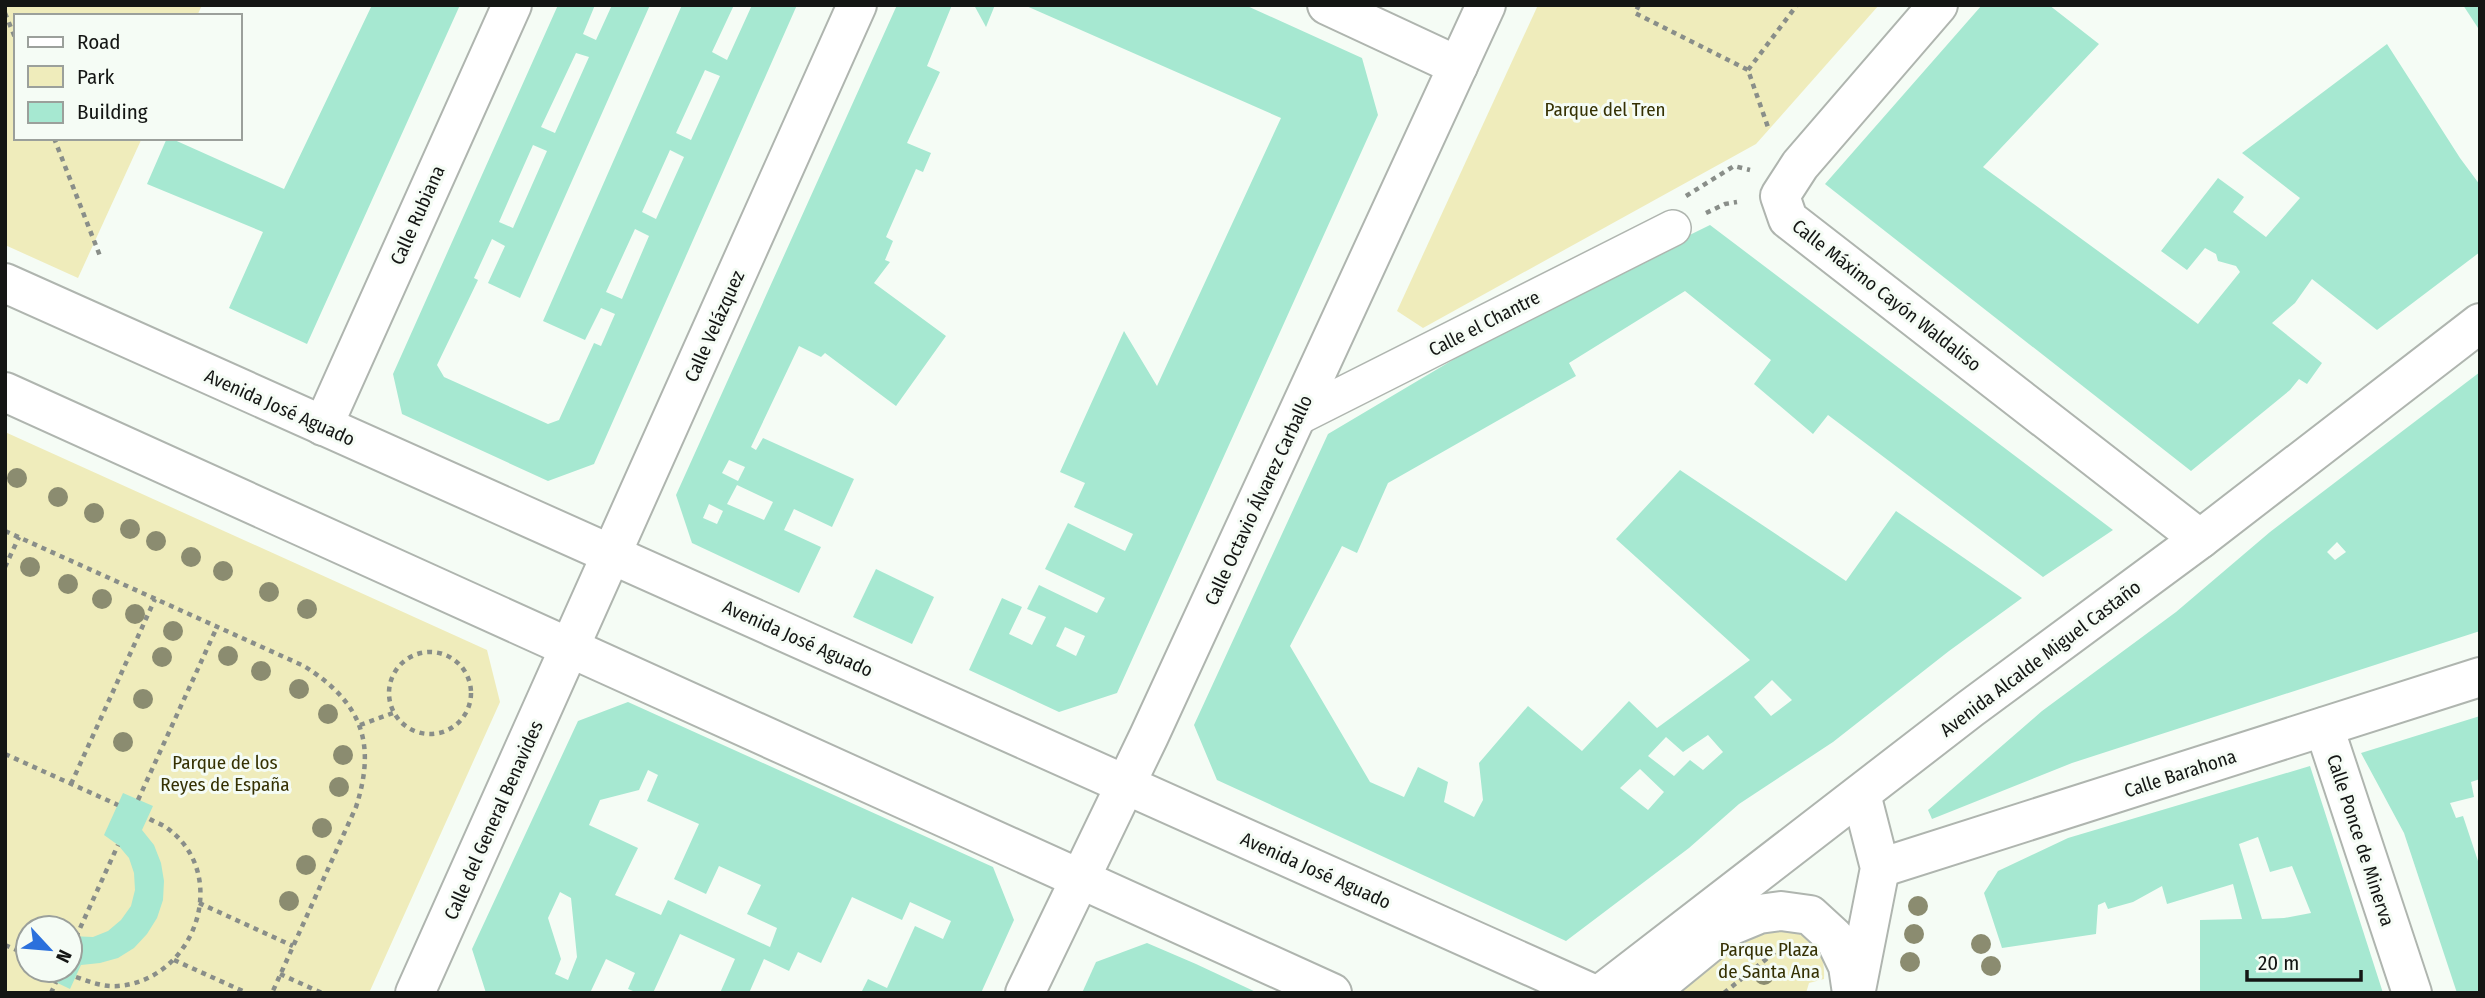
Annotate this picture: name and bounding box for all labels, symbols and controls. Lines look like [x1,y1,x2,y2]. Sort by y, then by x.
legend [14,14,242,140]
text: Road [77,29,121,55]
text: Park [77,64,115,90]
park label: Parque del Tren [1544,98,1666,121]
text: Building [77,99,148,125]
street label: Calle Rubiana [385,162,450,268]
street label: Calle Máximo Cayón Waldaliso [1788,214,1986,376]
street label: Calle Velázquez [680,267,749,385]
street label: Calle el Chantre [1425,286,1544,361]
street label: Avenida José Aguado [201,364,358,451]
street label: Calle Octavio Álvarez Carballo [1200,391,1317,609]
street label: Avenida Alcalde Miguel Castaño [1935,575,2145,741]
street label: Avenida José Aguado [719,595,876,682]
street label: Calle del General Benavides [439,717,548,923]
street label: Calle Barahona [2121,744,2239,802]
park label: Parque de los Reyes de España [160,751,290,796]
street label: Calle Ponce de Minerva [2322,751,2399,929]
street label: Avenida José Aguado [1237,827,1394,914]
north arrow [14,914,84,984]
park label: Parque Plaza de Santa Ana [1718,938,1820,983]
scale bar [2247,939,2361,983]
text: N [51,946,77,966]
text: 20 m [2258,950,2299,976]

